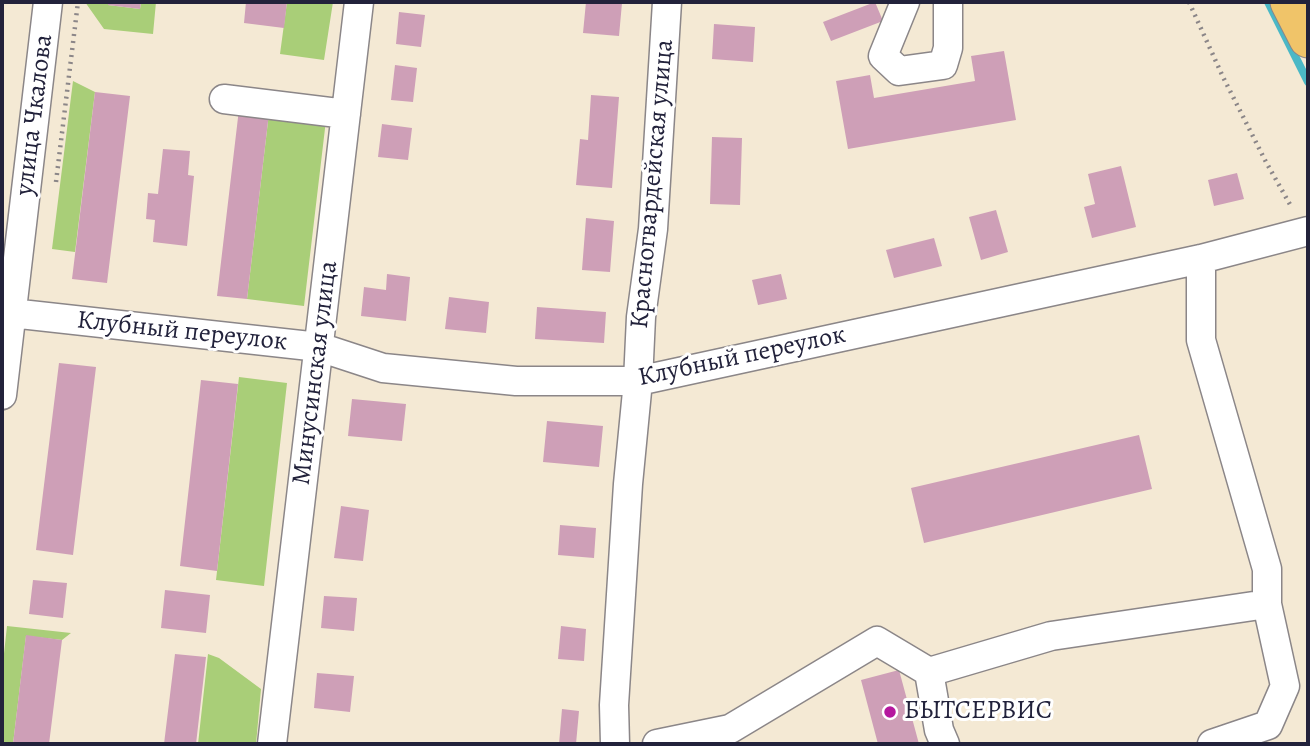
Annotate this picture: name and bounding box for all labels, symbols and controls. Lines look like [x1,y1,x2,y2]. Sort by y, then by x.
street label: улица Чкалова [10,33,60,197]
street label: Красногвардейская улица [625,38,681,330]
street label: Минусинская улица [287,259,345,487]
street label: Клубный переулок [75,305,289,359]
street label: Клубный переулок [635,320,849,394]
place label: БЫТСЕРВИС [904,696,1052,728]
marker: БЫТСЕРВИС [882,704,898,720]

